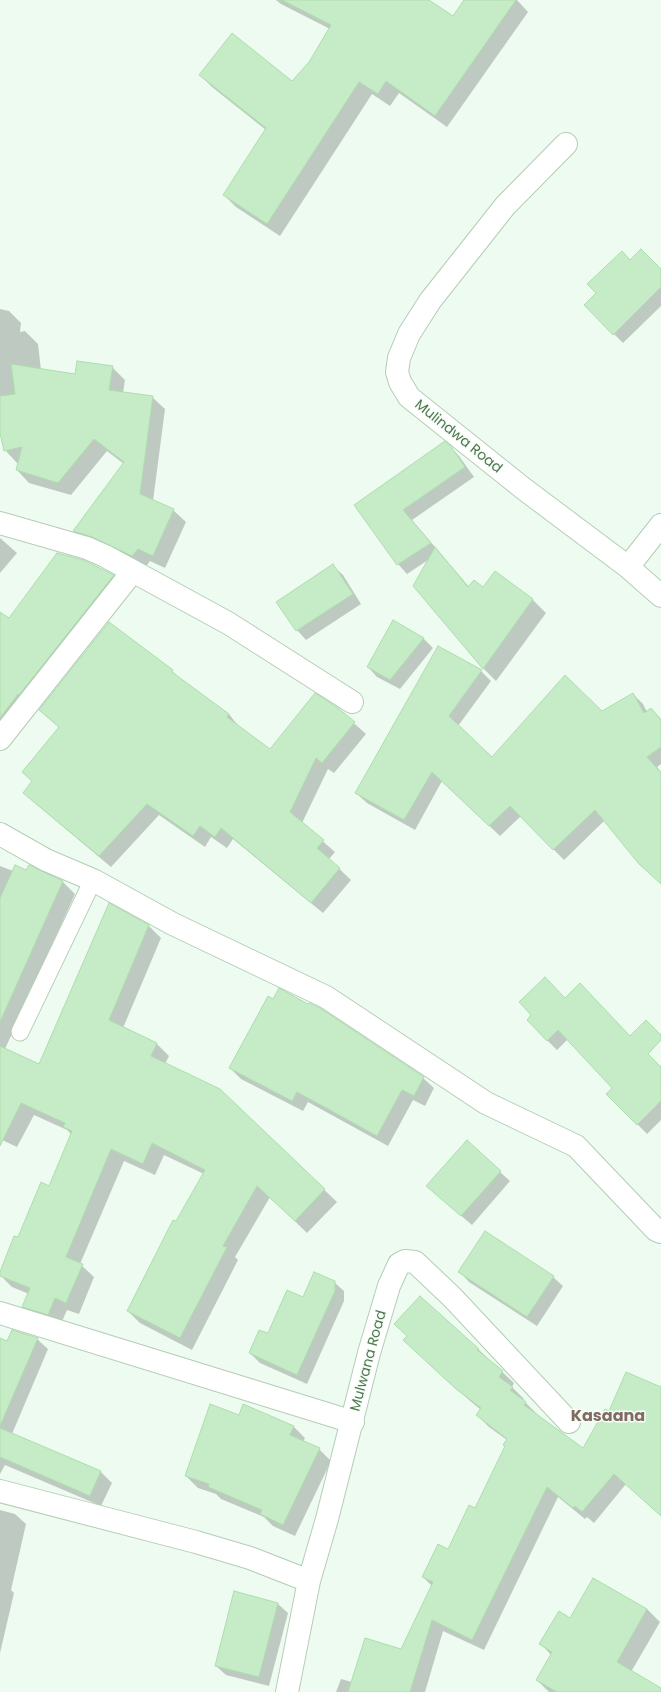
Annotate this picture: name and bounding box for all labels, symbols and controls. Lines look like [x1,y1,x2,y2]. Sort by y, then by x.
street label: Mulindwa Road [411,397,505,477]
street label: Mulwana Road [347,1309,391,1413]
district label: Kasaana [571,1407,645,1427]

